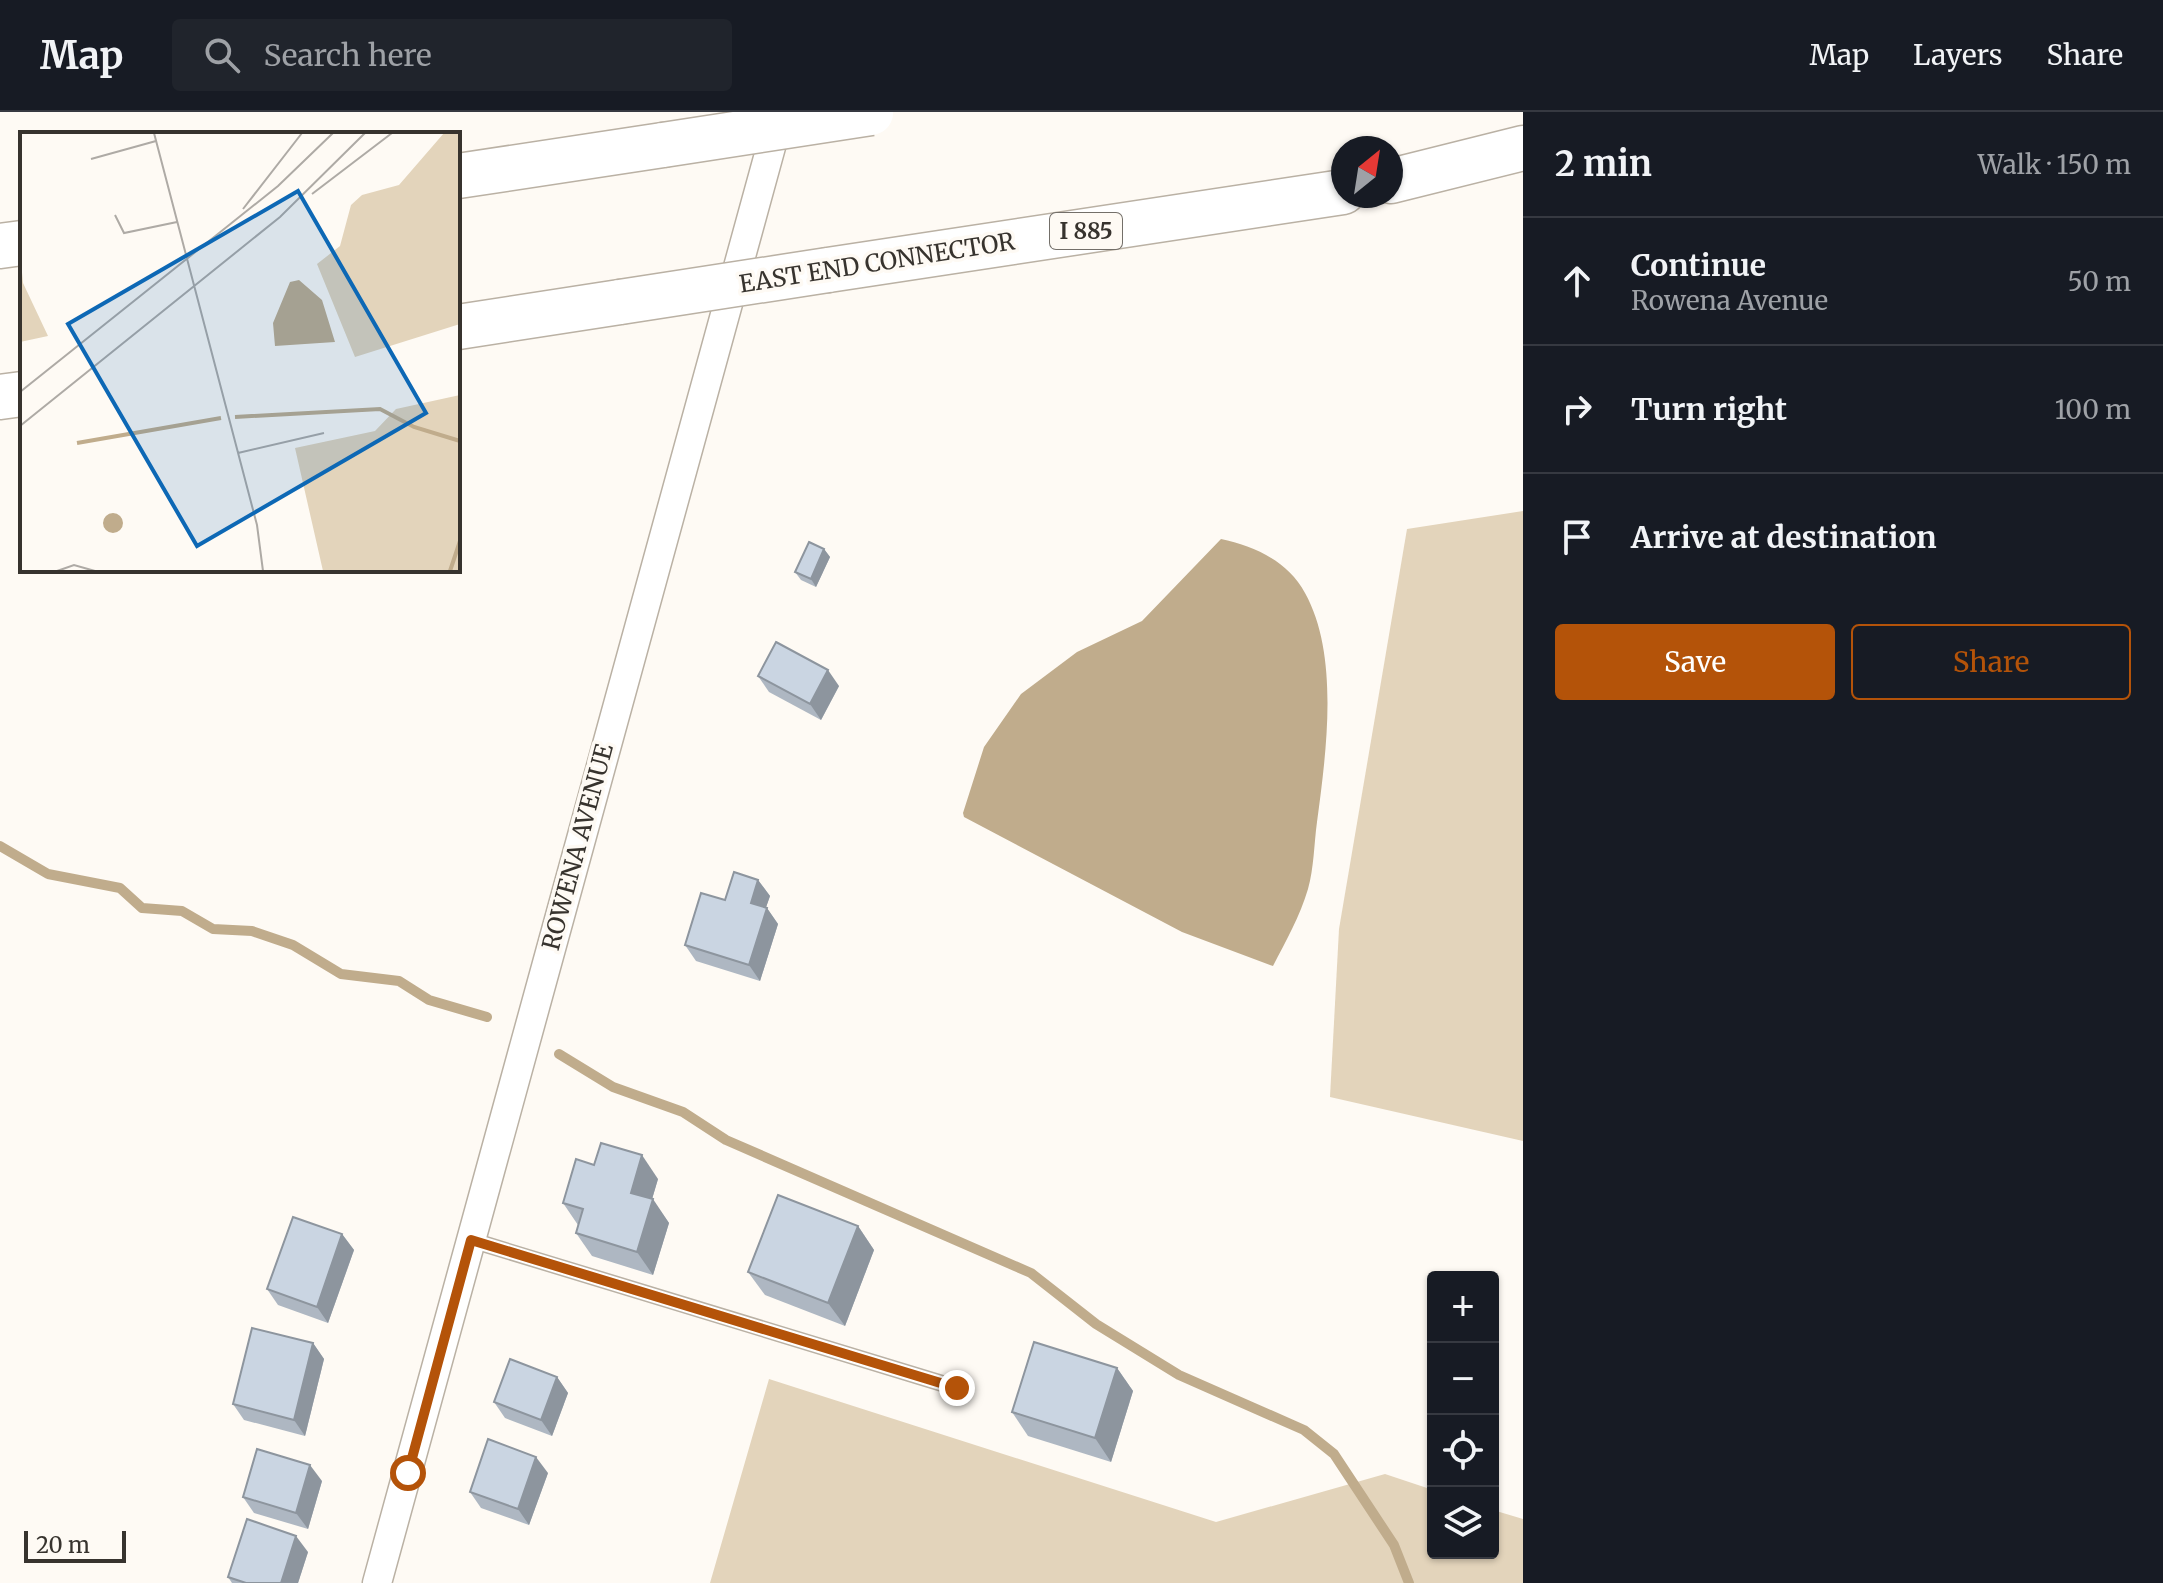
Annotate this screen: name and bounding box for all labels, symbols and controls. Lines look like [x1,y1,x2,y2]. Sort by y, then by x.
search box [172,19,732,91]
text: Map [40,32,124,79]
icon: search [200,33,244,77]
text: Search here [264,36,432,74]
text: Map [1809,37,1869,73]
text: Layers [1913,37,2002,73]
text: Share [2046,37,2123,73]
inset map [20,132,460,572]
north arrow [1331,136,1403,208]
text: 2 min [1555,143,1652,185]
text: Walk · 150 m [1978,148,2131,181]
road number: I 885 [1050,213,1122,249]
street label: EAST END CONNECTOR [737,225,1017,300]
text: Continue [1631,246,1766,284]
icon: ahead [1555,259,1599,303]
text: 50 m [2067,265,2131,298]
text: Rowena Avenue [1631,284,1828,317]
icon: right [1555,387,1599,431]
text: Turn right [1631,390,1787,428]
text: 100 m [2055,393,2131,426]
icon: arrive [1555,515,1599,559]
text: Arrive at destination [1631,518,1937,556]
button: Save [1555,624,1835,700]
button: Share [1851,624,2131,700]
street label: ROWENA AVENUE [535,739,620,954]
map controls [1427,1271,1499,1559]
button: + [1427,1271,1499,1343]
button: − [1427,1343,1499,1415]
route end [939,1370,975,1406]
button: locate [1427,1415,1499,1487]
route start [390,1455,426,1491]
button: layers [1427,1487,1499,1559]
scale bar [24,1527,126,1563]
text: 20 m [36,1531,90,1559]

